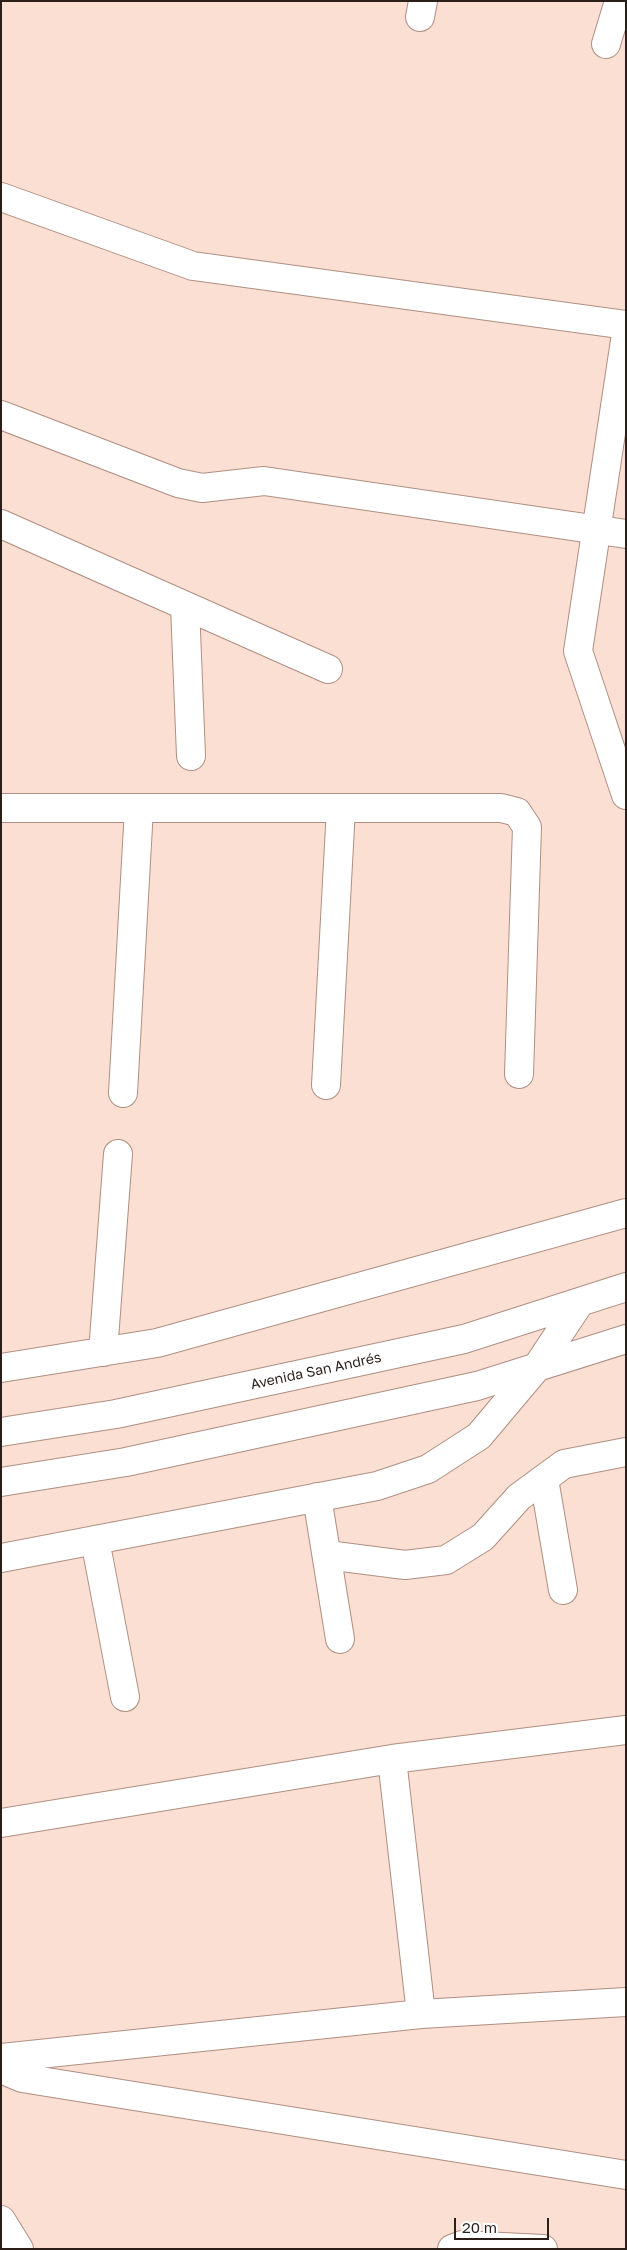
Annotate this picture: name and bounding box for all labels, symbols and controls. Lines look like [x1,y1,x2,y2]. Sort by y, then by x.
street label: Avenida San Andrés [249,1349,383,1393]
scale bar [457,2208,552,2240]
text: 20 m [462,2218,497,2236]

